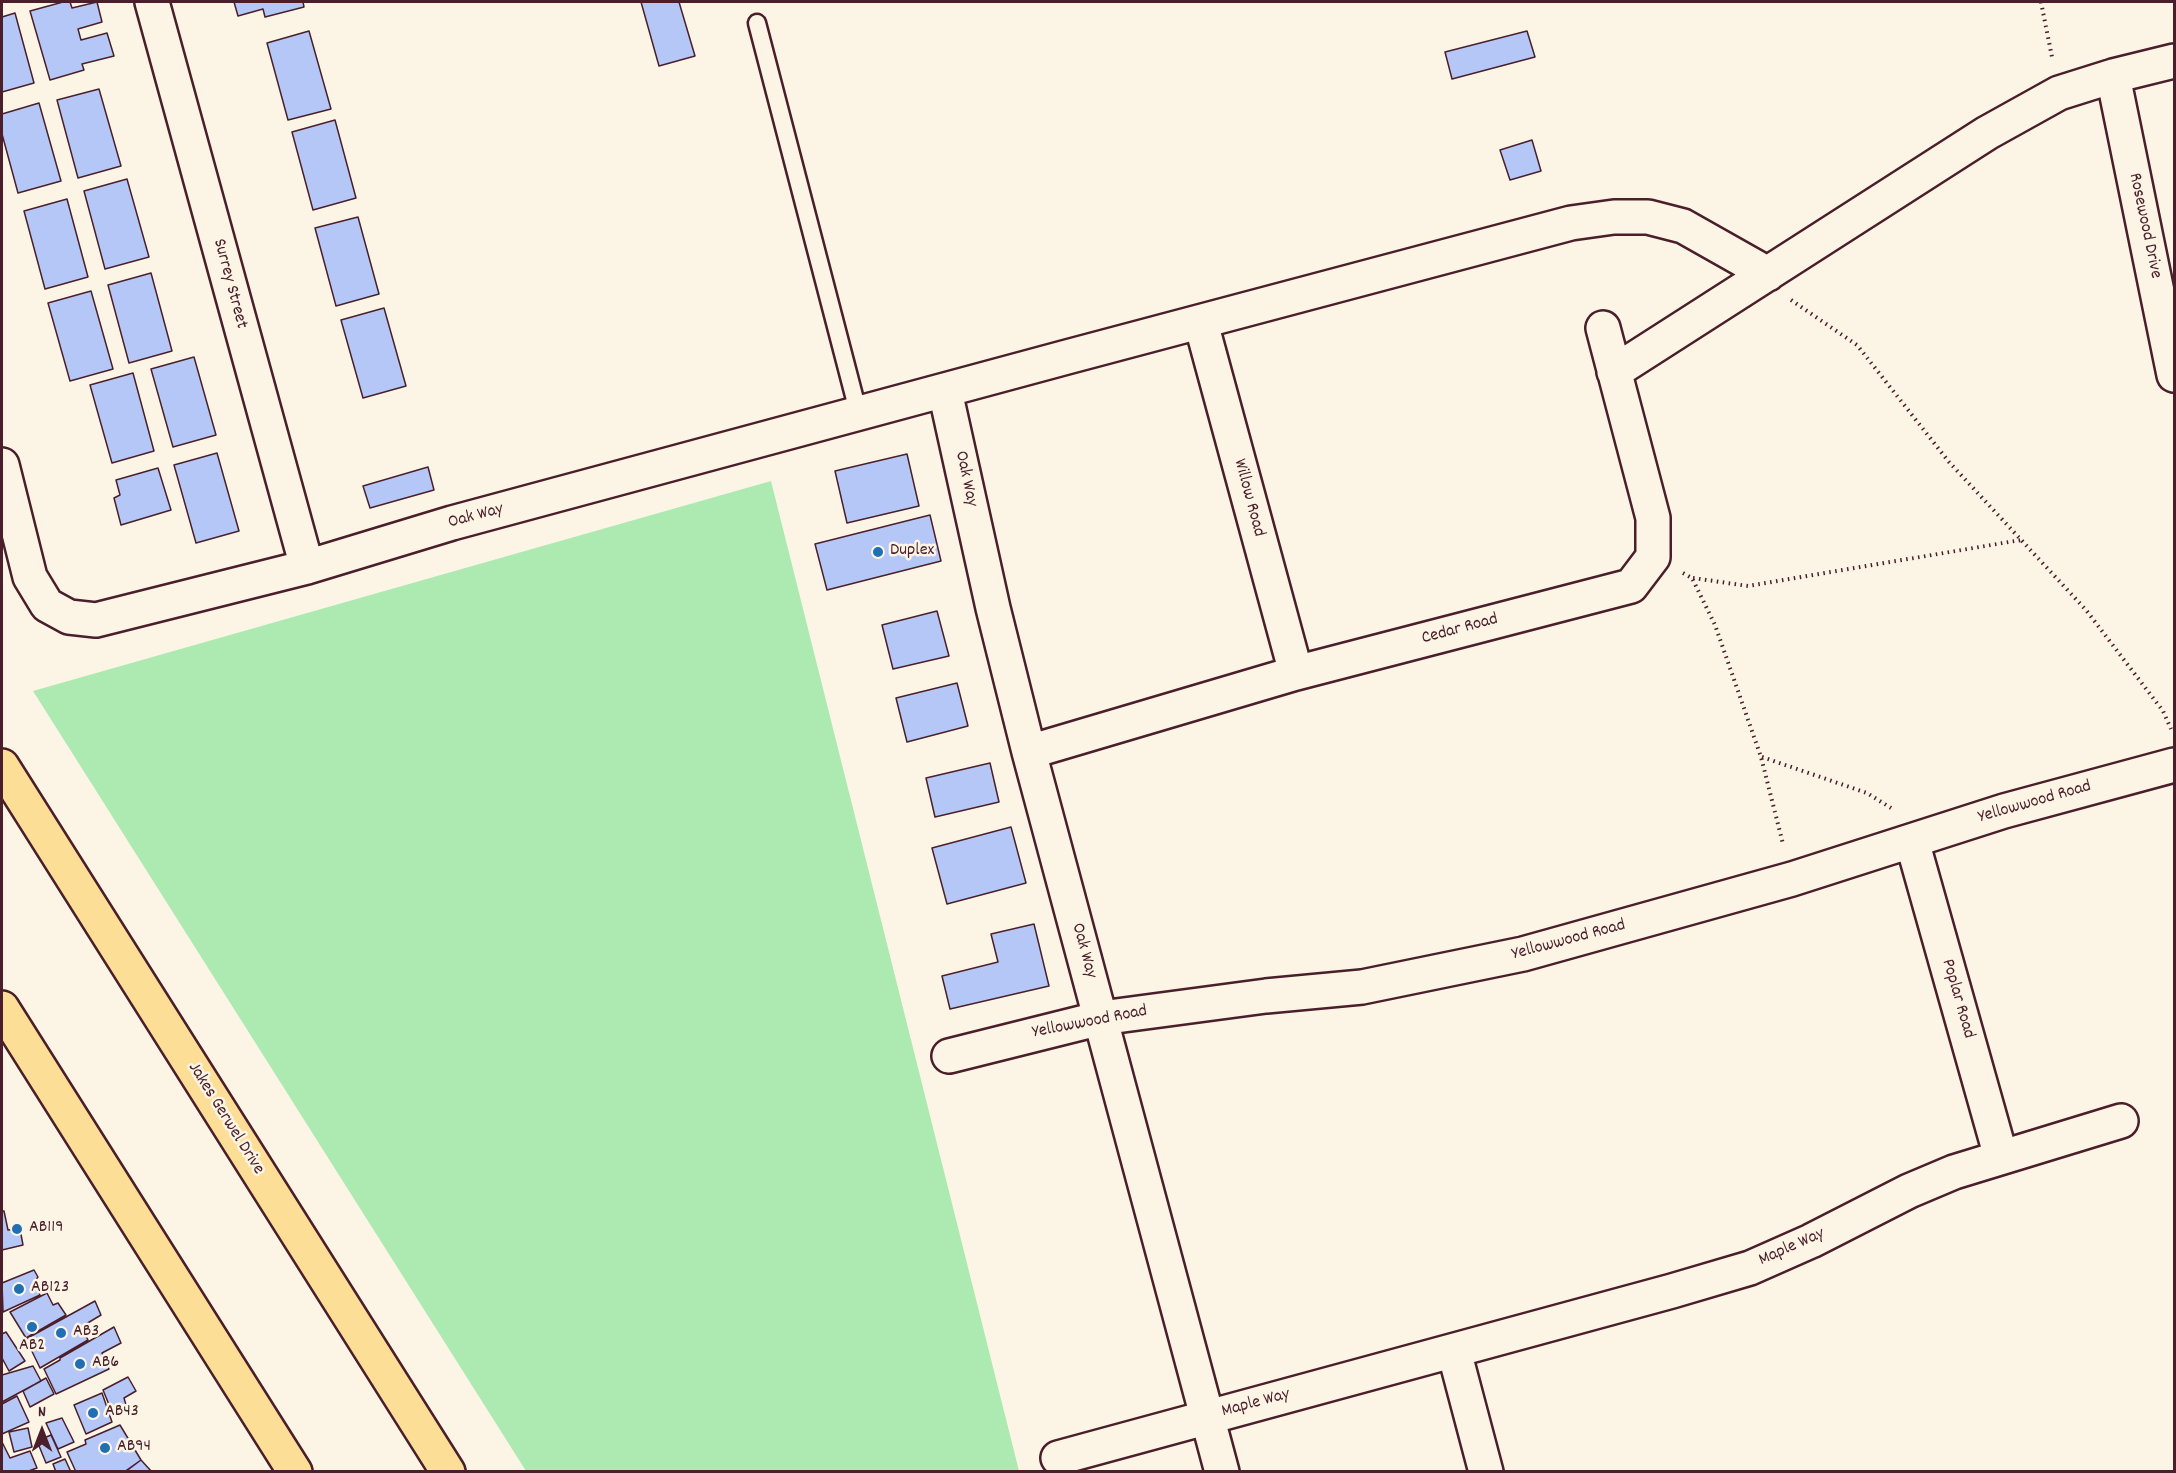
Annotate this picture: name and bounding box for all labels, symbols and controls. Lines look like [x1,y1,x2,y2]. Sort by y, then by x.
street label: Rosewood Drive [2122,171,2166,281]
street label: Surrey Street [207,237,251,331]
street label: Oak Way [949,449,981,509]
street label: Willow Road [1227,457,1269,539]
street label: Oak Way [446,499,506,535]
place label: Duplex [890,541,934,563]
marker: Duplex [871,545,885,559]
street label: Cedar Road [1419,609,1501,651]
street label: Yellowwood Road [1976,777,2094,829]
street label: Yellowwood Road [1510,915,1628,967]
street label: Oak Way [1065,921,1101,981]
street label: Poplar Road [1935,957,1979,1041]
street label: Yellowwood Road [1031,1001,1149,1045]
street label: Jakes Gerwel Drive [182,1059,268,1179]
place label: AB119 [29,1218,63,1240]
marker: AB119 [10,1222,24,1236]
street label: Maple Way [1756,1224,1828,1272]
place label: AB123 [31,1278,69,1300]
marker: AB123 [12,1282,26,1296]
marker: AB2 [25,1320,39,1334]
place label: AB3 [73,1322,99,1344]
marker: AB3 [54,1326,68,1340]
place label: AB2 [19,1336,45,1358]
place label: AB6 [92,1353,119,1375]
marker: AB6 [73,1357,87,1371]
street label: Maple Way [1220,1385,1292,1423]
north arrow [12,1401,72,1461]
text: N [38,1401,46,1424]
place label: AB43 [105,1402,139,1424]
marker: AB43 [86,1406,100,1420]
place label: AB94 [117,1437,151,1459]
marker: AB94 [98,1441,112,1455]

